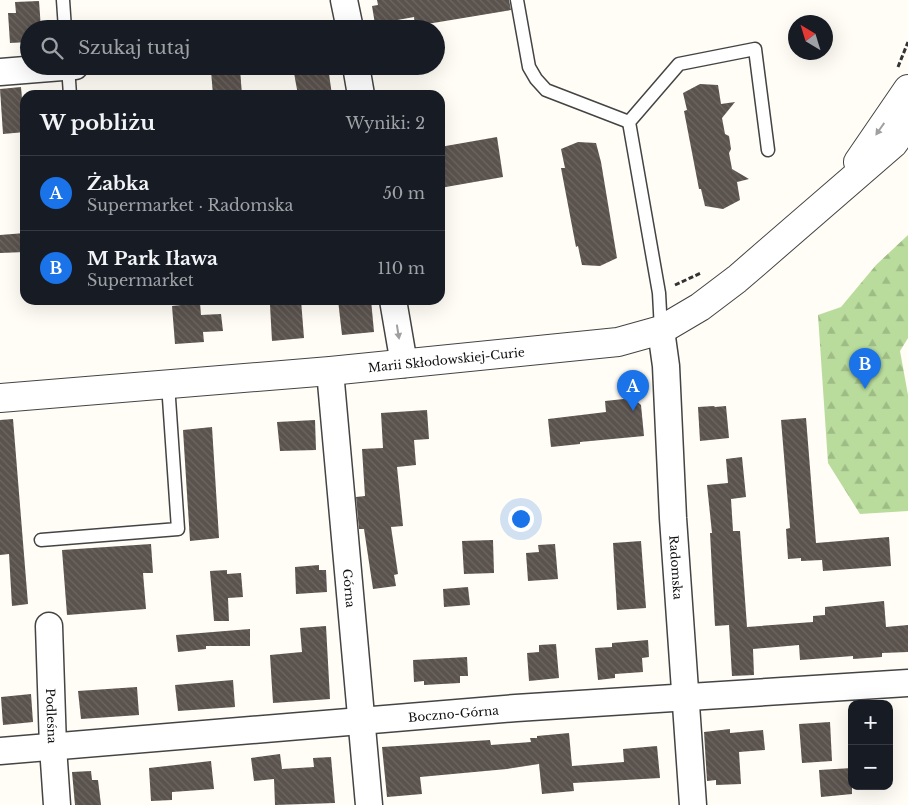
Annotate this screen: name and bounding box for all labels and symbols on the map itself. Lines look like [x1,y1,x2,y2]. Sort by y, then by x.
north arrow [788,15,833,60]
one-way arrow [875,122,885,135]
one-way arrow [395,324,403,340]
street label: Marii Skłodowskiej-Curie [367,344,525,375]
pin: B [849,348,881,389]
pin: A [617,370,649,411]
your location [508,506,534,532]
street label: Radomska [667,535,686,600]
street label: Górna [340,568,359,609]
street label: Podleśna [44,688,60,744]
street label: Boczno-Górna [408,702,500,724]

